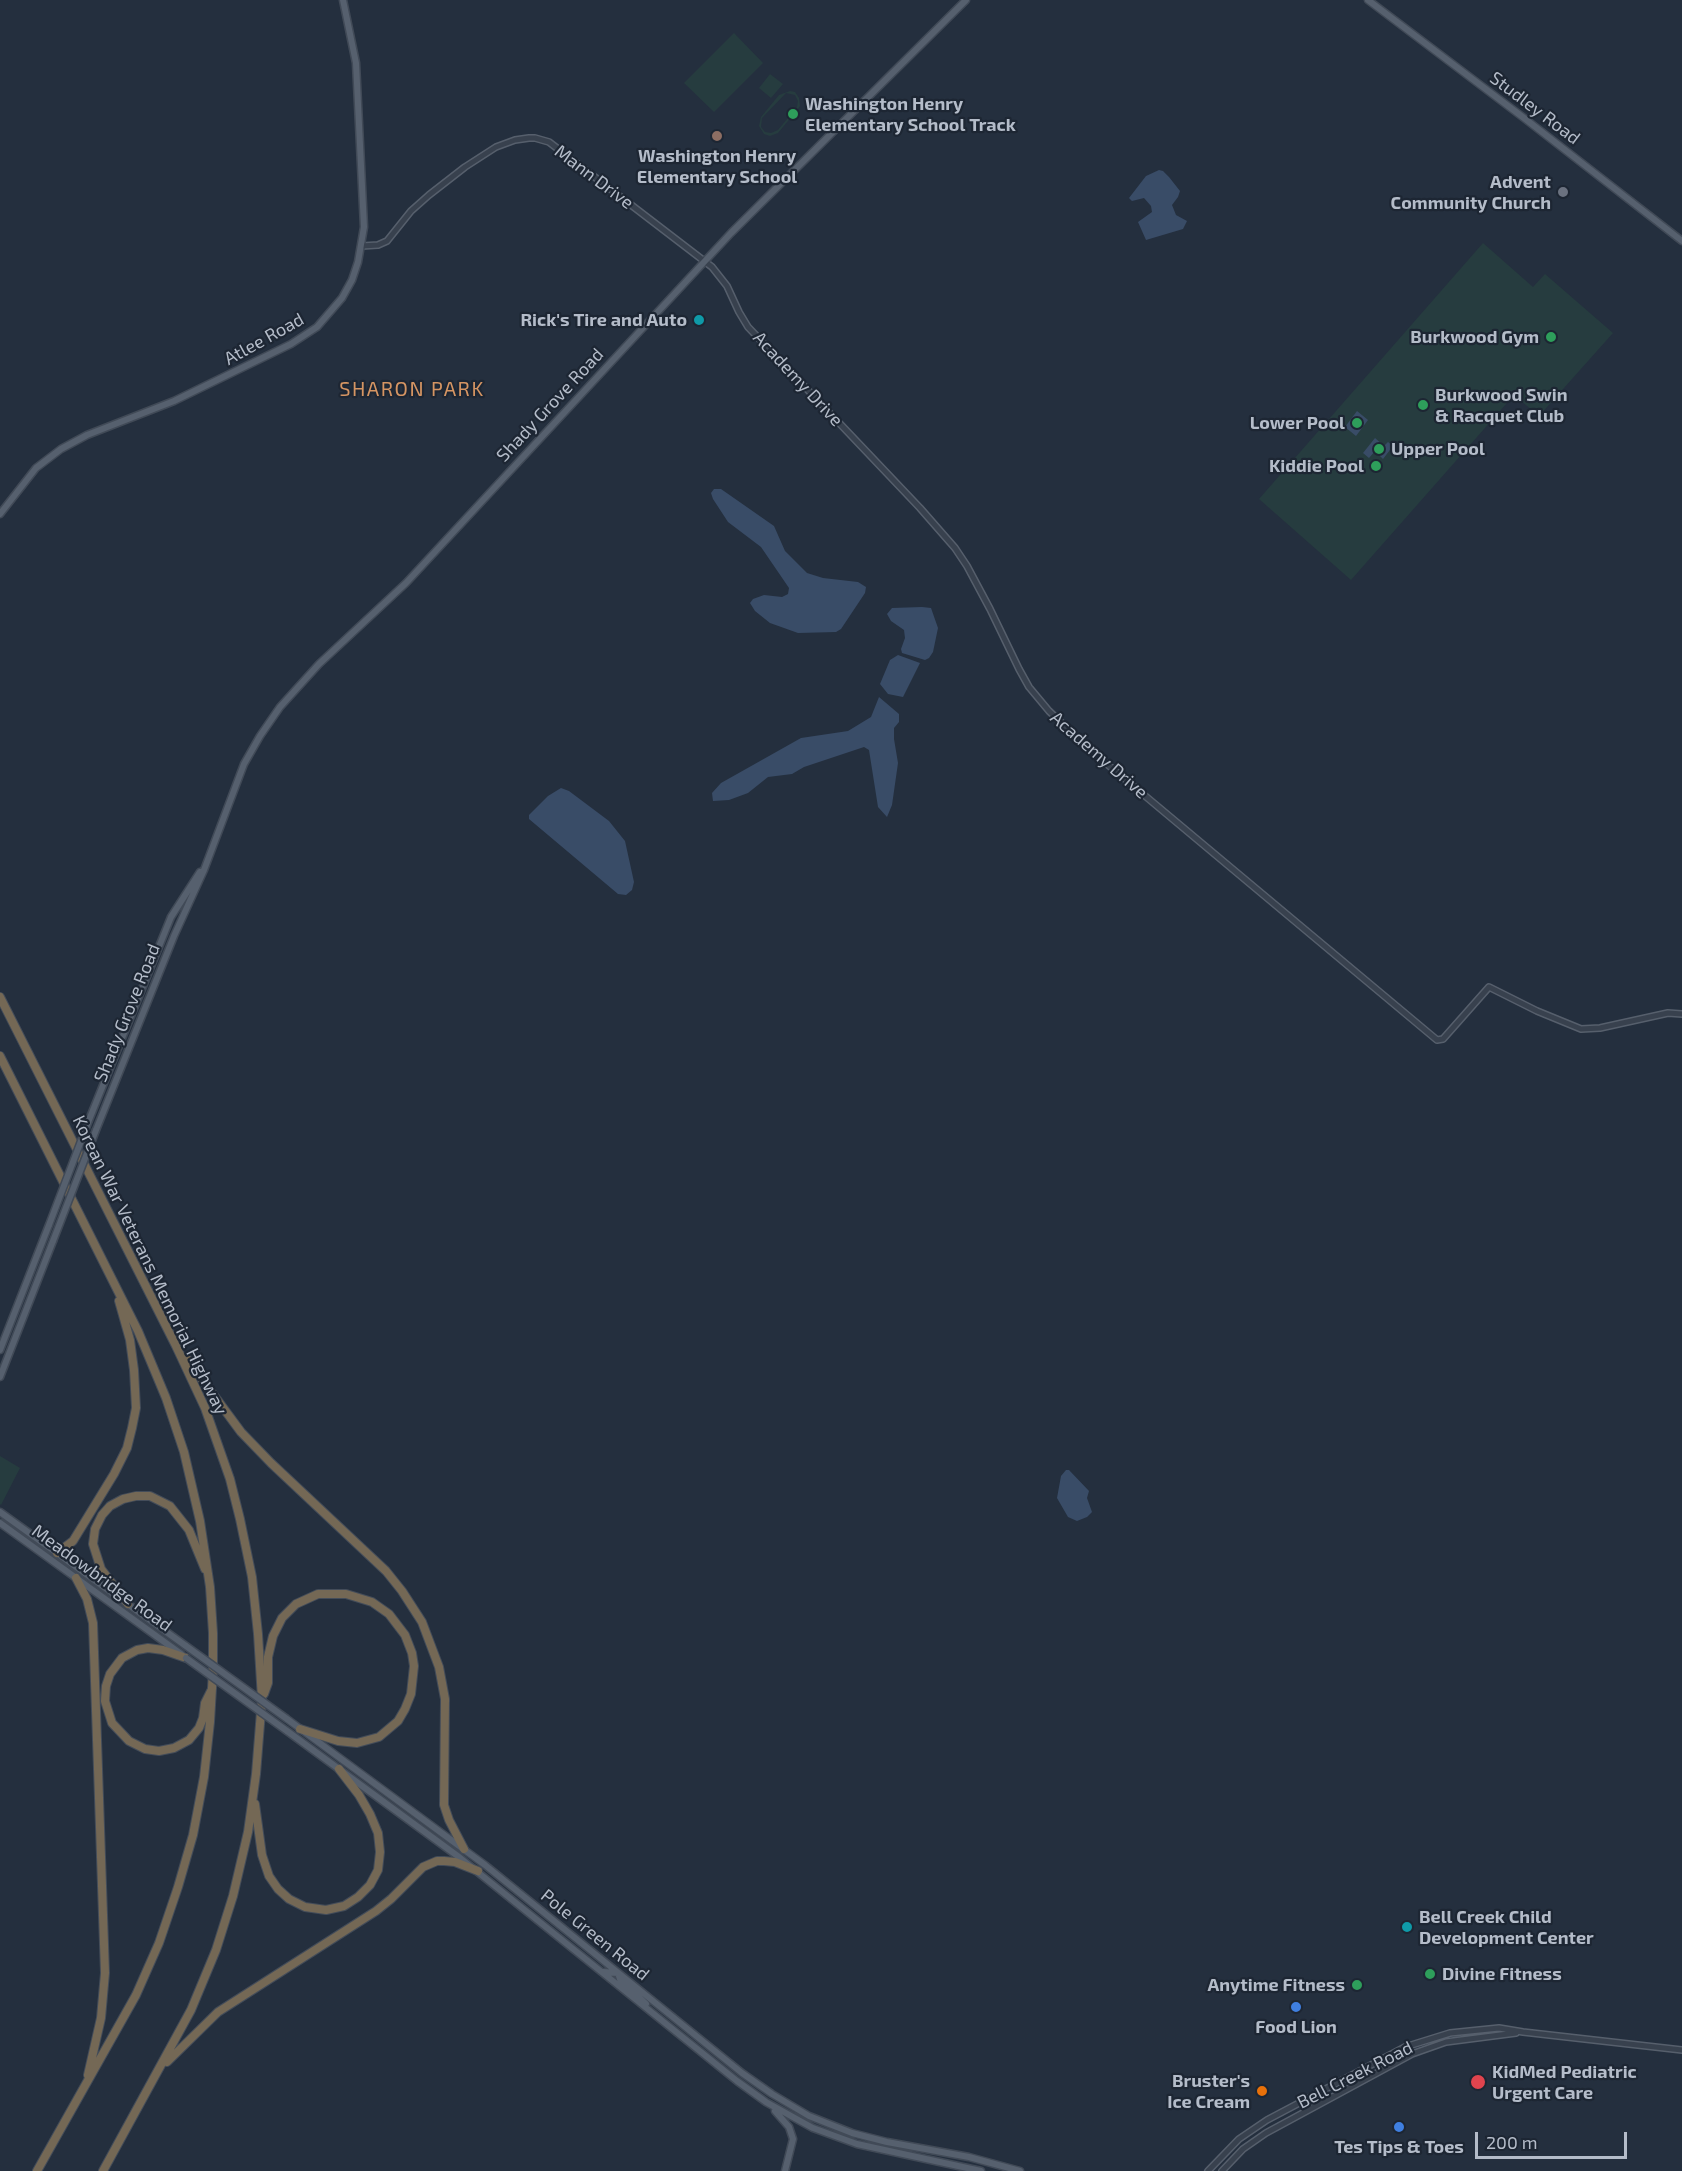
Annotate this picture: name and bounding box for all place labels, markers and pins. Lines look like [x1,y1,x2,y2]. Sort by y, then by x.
place label: Washington Henry Elementary School Track [805,93,1016,136]
marker: Washington Henry Elementary School Track [786,107,800,121]
marker: Washington Henry Elementary School [710,129,724,143]
place label: Washington Henry Elementary School [637,145,797,188]
place label: Advent Community Church [1391,171,1551,213]
marker: Advent Community Church [1556,185,1570,199]
place label: Rick's Tire and Auto [520,309,687,331]
marker: Rick's Tire and Auto [692,313,706,327]
place label: Burkwood Gym [1410,326,1539,348]
marker: Burkwood Gym [1544,330,1558,344]
place label: Burkwood Swin & Racquet Club [1435,384,1568,426]
marker: Burkwood Swin & Racquet Club [1416,398,1430,412]
place label: Lower Pool [1250,412,1345,434]
marker: Lower Pool [1350,416,1364,430]
place label: Upper Pool [1391,438,1485,460]
marker: Upper Pool [1372,442,1386,456]
place label: Kiddie Pool [1269,455,1364,477]
marker: Kiddie Pool [1369,459,1383,473]
place label: Bell Creek Child Development Center [1419,1906,1594,1948]
marker: Bell Creek Child Development Center [1400,1920,1414,1934]
place label: Divine Fitness [1442,1963,1562,1985]
marker: Divine Fitness [1423,1967,1437,1981]
place label: Anytime Fitness [1208,1974,1345,1996]
marker: Anytime Fitness [1350,1978,1364,1992]
marker: Food Lion [1289,2000,1303,2014]
place label: Food Lion [1255,2016,1337,2038]
place label: KidMed Pediatric Urgent Care [1492,2061,1637,2104]
place label: Bruster's Ice Cream [1167,2070,1250,2112]
marker: KidMed Pediatric Urgent Care [1469,2073,1487,2091]
marker: Bruster's Ice Cream [1255,2084,1269,2098]
marker: Tes Tips & Toes [1392,2120,1406,2134]
place label: Tes Tips & Toes [1334,2136,1464,2158]

